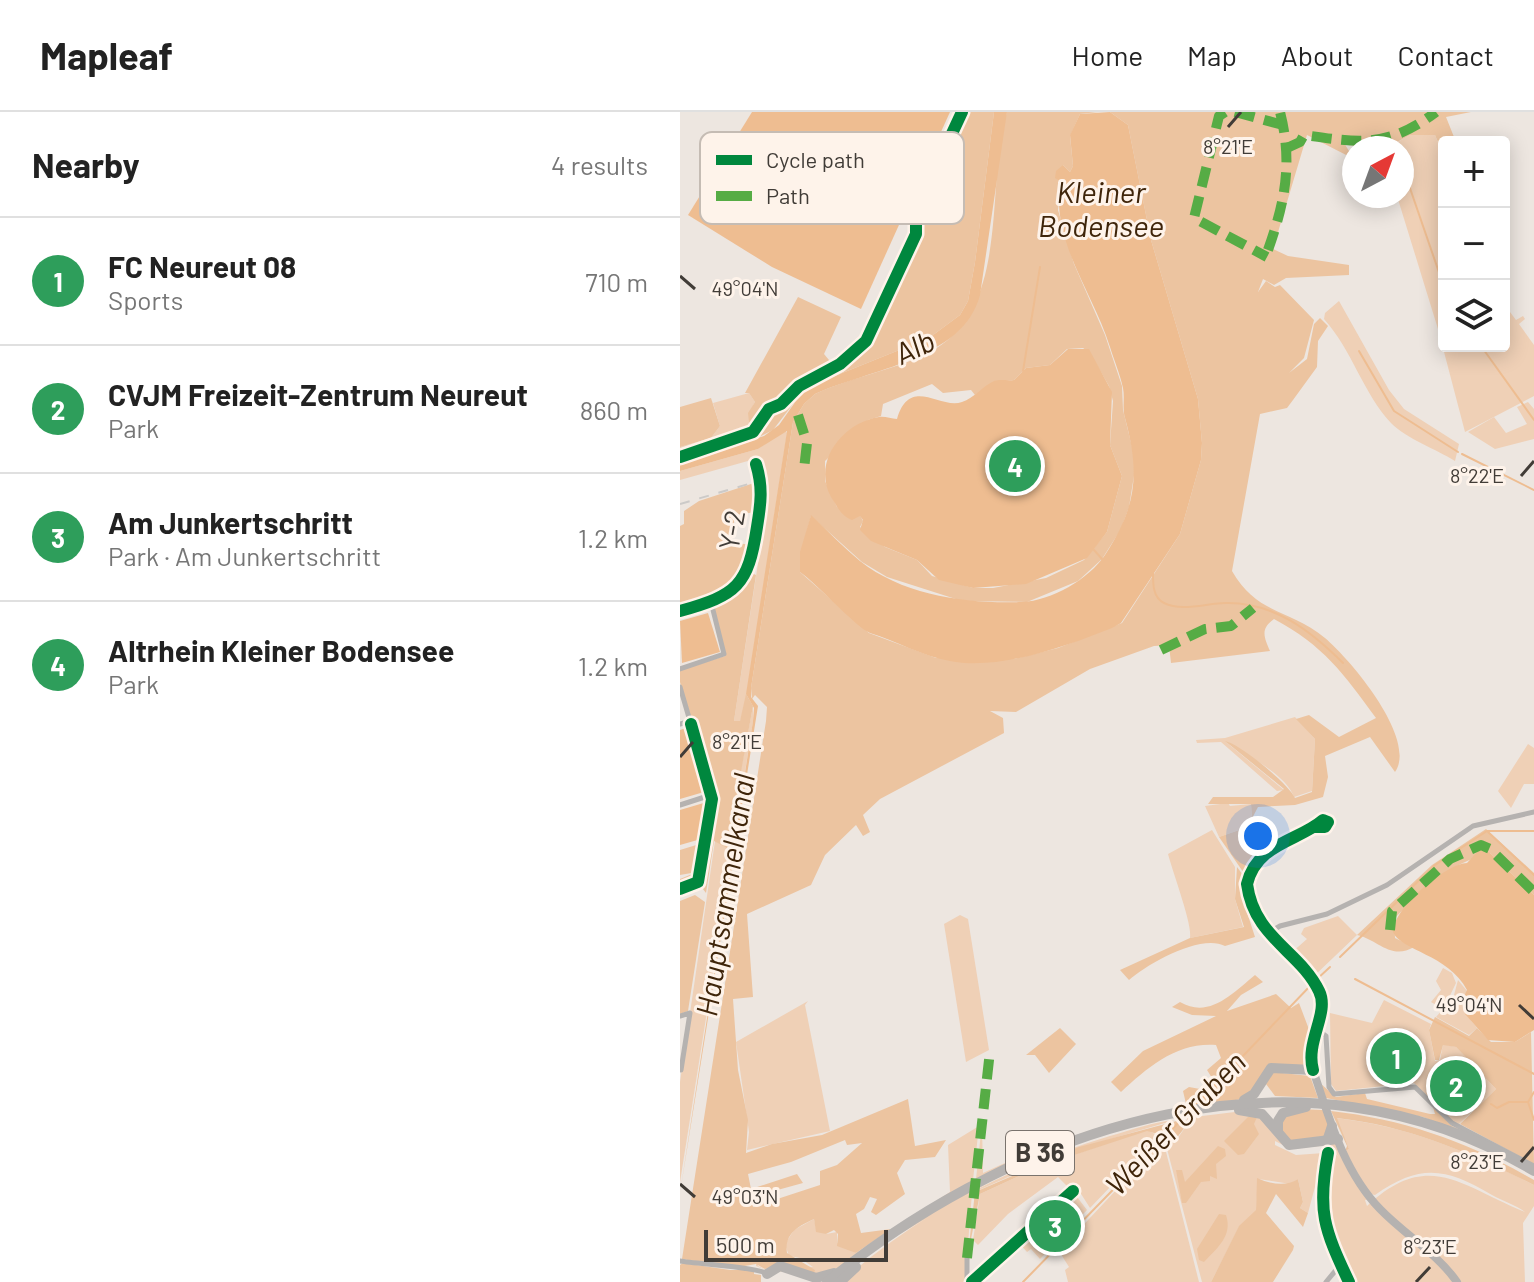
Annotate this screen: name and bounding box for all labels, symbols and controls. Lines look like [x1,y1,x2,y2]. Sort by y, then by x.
text: Mapleaf [40,32,173,78]
text: Home [1072,38,1143,72]
text: Map [1187,38,1237,72]
text: About [1281,38,1353,72]
text: Contact [1397,38,1494,72]
legend [700,132,964,224]
text: 8°21'E [1203,134,1253,158]
north arrow [1342,136,1414,208]
map controls [1438,136,1510,352]
button: + [1438,136,1510,208]
text: Nearby [32,144,140,185]
text: Cycle path [766,146,865,172]
text: 4 results [551,149,648,180]
water label: Kleiner Bodensee [1038,173,1164,243]
text: Path [766,182,810,208]
button: − [1438,208,1510,280]
text: FC Neureut 08 [108,248,296,284]
text: 1 [53,266,63,297]
text: 710 m [585,266,648,297]
text: 49°04'N [711,276,779,300]
button: layers [1438,280,1510,352]
text: Sports [108,284,183,315]
water label: Alb [888,321,940,371]
text: CVJM Freizeit-Zentrum Neureut [108,376,528,412]
text: 2 [51,394,65,425]
text: 860 m [580,394,648,425]
text: Park [108,412,159,443]
pin: 4 [989,436,1041,496]
text: 8°22'E [1450,463,1504,487]
text: Am Junkertschritt [108,504,353,540]
street label: Y-2 [711,507,751,553]
text: 3 [51,522,65,553]
text: 1.2 km [578,522,648,553]
text: Park · Am Junkertschritt [108,540,381,571]
text: Altrhein Kleiner Bodensee [108,632,454,668]
text: 4 [50,650,66,681]
text: 1.2 km [578,650,648,681]
text: Park [108,668,159,699]
text: 8°21'E [712,729,762,753]
water label: Hauptsammelkanal [687,770,761,1019]
your location [1238,816,1278,856]
text: 49°04'N [1435,992,1503,1016]
pin: 1 [1370,1028,1422,1088]
water label: Weißer Graben [1097,1043,1252,1202]
pin: 2 [1430,1056,1482,1116]
road number: B 36 [1006,1131,1074,1175]
text: 8°23'E [1450,1149,1504,1173]
text: 49°03'N [712,1184,778,1208]
pin: 3 [1029,1196,1081,1256]
scale bar [704,1226,888,1262]
text: 500 m [716,1231,775,1257]
text: 8°23'E [1403,1234,1457,1258]

